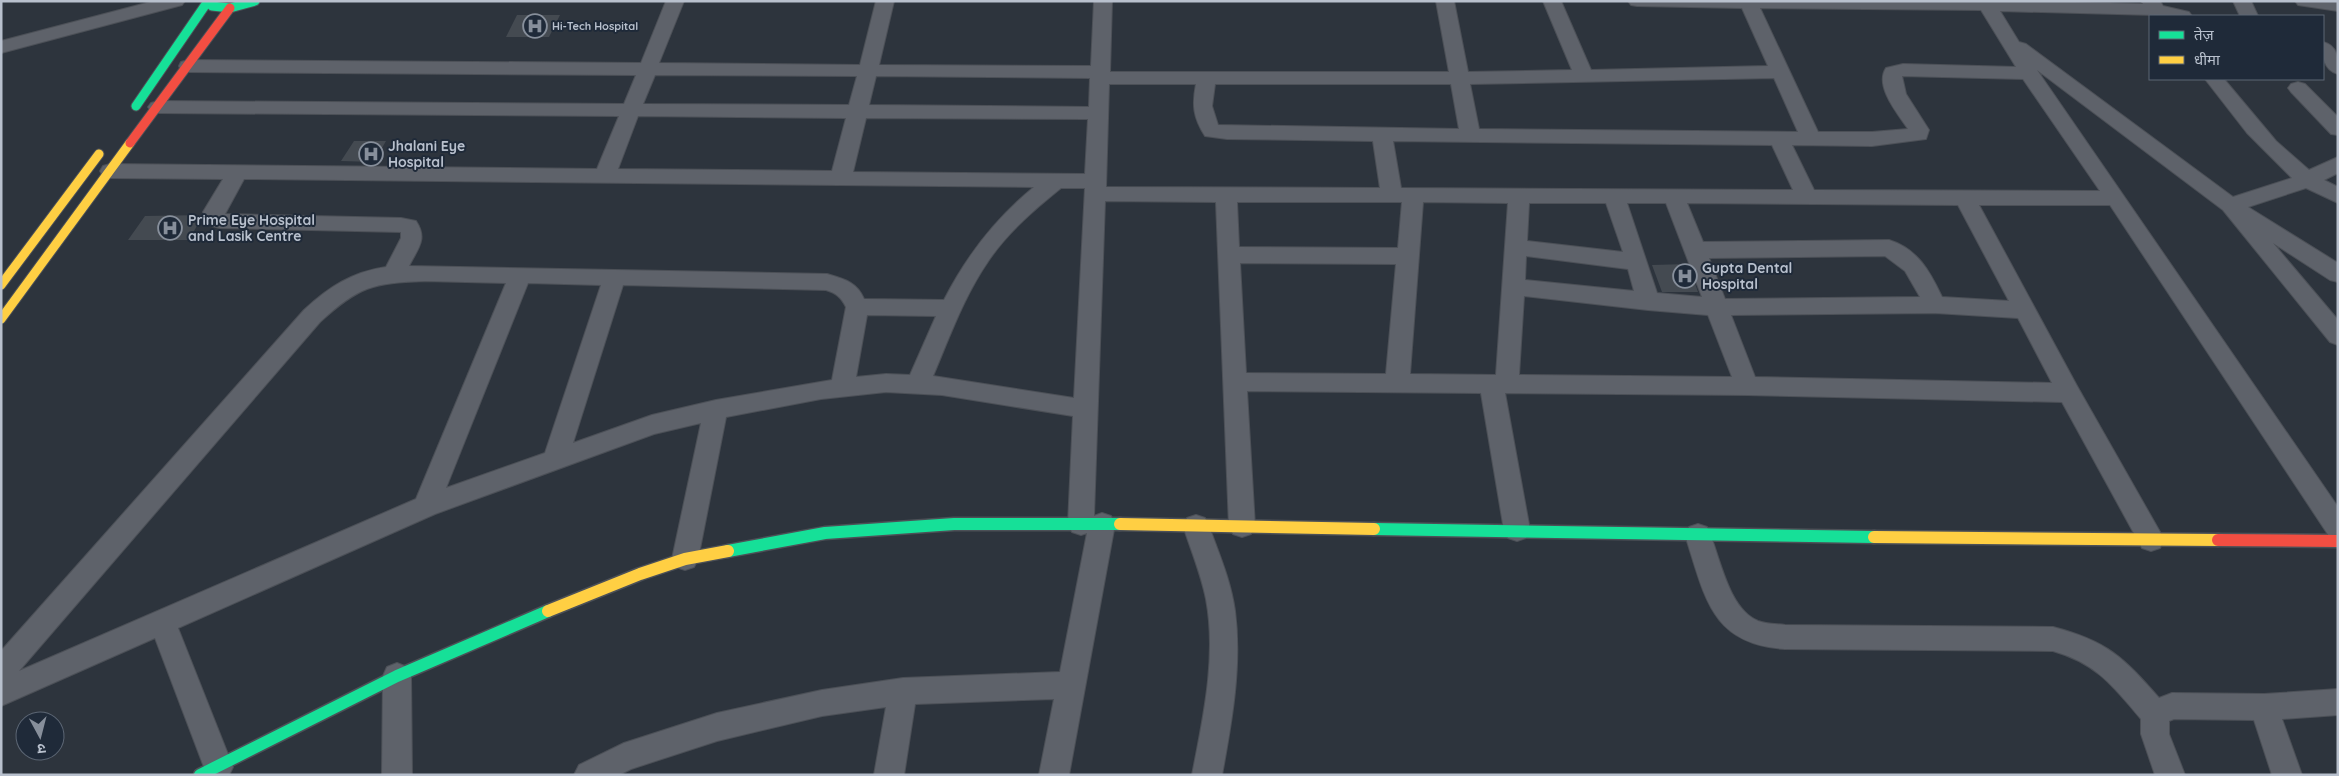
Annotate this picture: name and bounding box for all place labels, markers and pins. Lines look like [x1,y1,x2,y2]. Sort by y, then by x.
hospital icon: Hi-Tech Hospital [522,13,548,39]
place label: Hi-Tech Hospital [552,19,638,33]
place label: Jhalani Eye Hospital [388,137,465,171]
hospital icon: Jhalani Eye Hospital [358,141,384,167]
place label: Prime Eye Hospital and Lasik Centre [188,211,315,245]
hospital icon: Prime Eye Hospital and Lasik Centre [157,215,183,241]
place label: Gupta Dental Hospital [1702,259,1792,293]
hospital icon: Gupta Dental Hospital [1672,263,1698,289]

